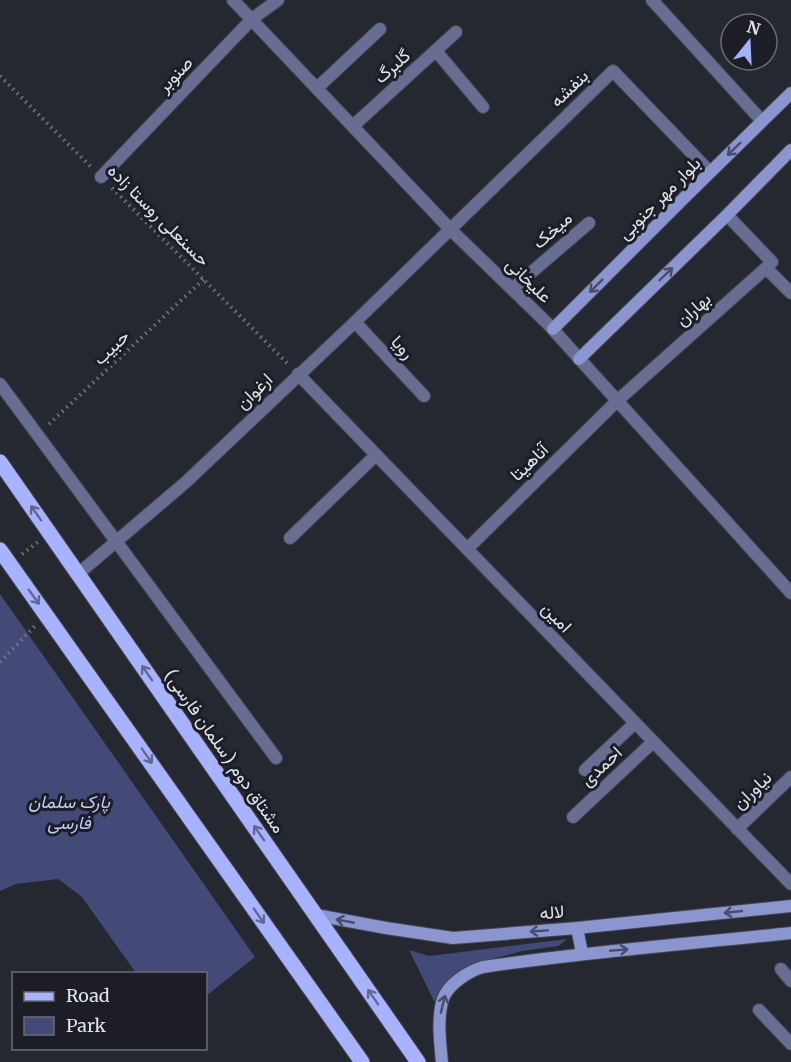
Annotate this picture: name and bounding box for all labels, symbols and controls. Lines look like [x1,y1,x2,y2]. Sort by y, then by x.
north arrow [719,12,779,72]
text: N [745,16,763,39]
street label: گلبرگ [369,44,415,88]
street label: صنوبر [152,51,198,98]
street label: بنفشه [545,64,593,112]
one-way arrow [727,141,742,156]
street label: بلوار مهر جنوبی [613,152,705,244]
street label: حسنعلی روستا زاده [103,159,215,271]
street label: میخک [527,206,577,254]
street label: علیخانی [501,252,557,308]
one-way arrow [659,267,674,281]
one-way arrow [589,279,603,294]
street label: بهاران [670,287,716,331]
street label: حبیب [88,324,134,370]
street label: رویا [386,330,420,364]
street label: ارغوان [231,368,277,414]
street label: آناهیتا [505,437,554,486]
one-way arrow [30,505,42,522]
one-way arrow [28,589,40,605]
street label: امین [537,597,577,637]
street label: مشتاق دوم (سلمان فارسی) [159,664,290,838]
one-way arrow [141,665,153,681]
street label: احمدی [575,741,627,791]
one-way arrow [141,748,153,764]
street label: نیاوران [728,766,776,814]
park label: پارک سلمان فارسی [28,790,110,834]
one-way arrow [253,825,265,841]
street label: لاله [539,900,565,924]
one-way arrow [253,907,265,924]
one-way arrow [723,907,743,918]
one-way arrow [336,915,356,926]
one-way arrow [529,926,549,937]
one-way arrow [609,944,628,955]
legend [12,972,207,1050]
text: Road [66,984,110,1007]
one-way arrow [367,989,379,1005]
one-way arrow [438,995,450,1014]
text: Park [66,1014,107,1037]

